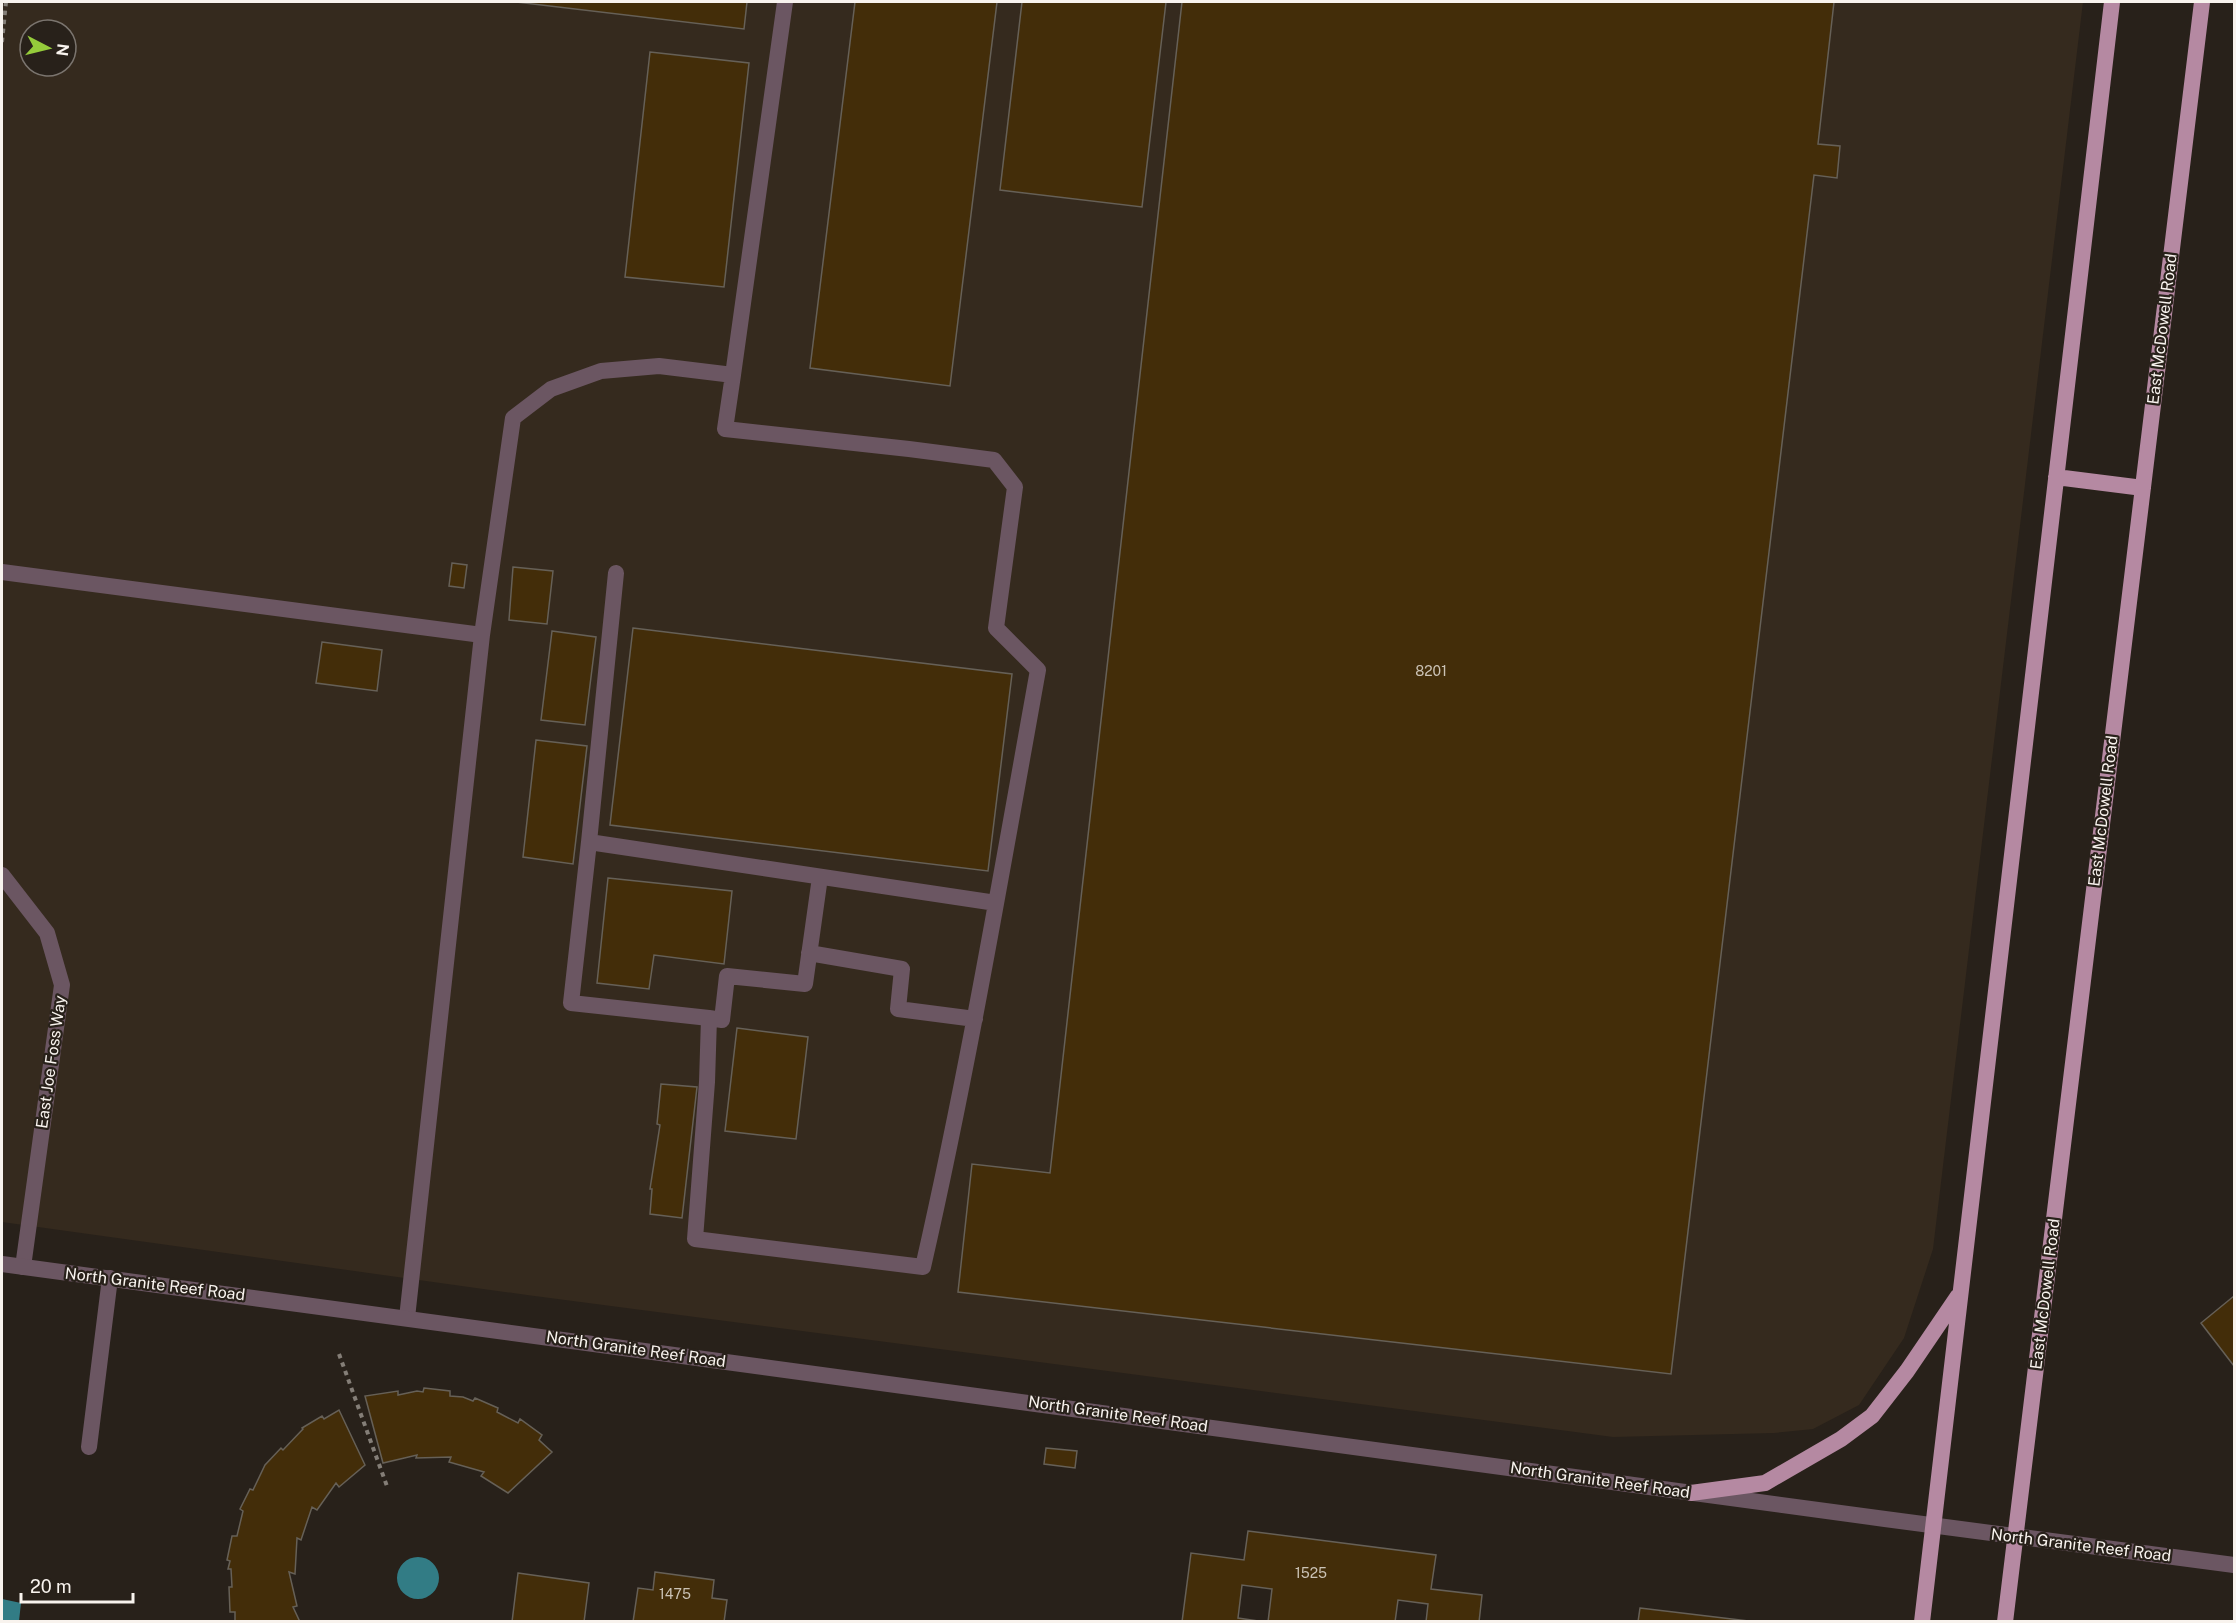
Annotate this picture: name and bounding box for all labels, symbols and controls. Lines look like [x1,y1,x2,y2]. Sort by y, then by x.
north arrow [18,18,78,78]
text: N [52,42,73,57]
street label: East McDowell Road [2143,252,2181,406]
house number: 8201 [1415,663,1447,679]
street label: East McDowell Road [2084,734,2122,888]
street label: East Joe Foss Way [32,994,70,1130]
street label: East McDowell Road [2026,1217,2064,1371]
street label: North Granite Reef Road [64,1264,246,1304]
street label: North Granite Reef Road [545,1327,727,1371]
street label: North Granite Reef Road [1027,1392,1209,1436]
street label: North Granite Reef Road [1509,1458,1691,1502]
street label: North Granite Reef Road [1990,1525,2172,1565]
house number: 1525 [1295,1565,1327,1581]
scale bar [21,1566,134,1604]
text: 20 m [30,1576,72,1597]
house number: 1475 [659,1586,691,1602]

